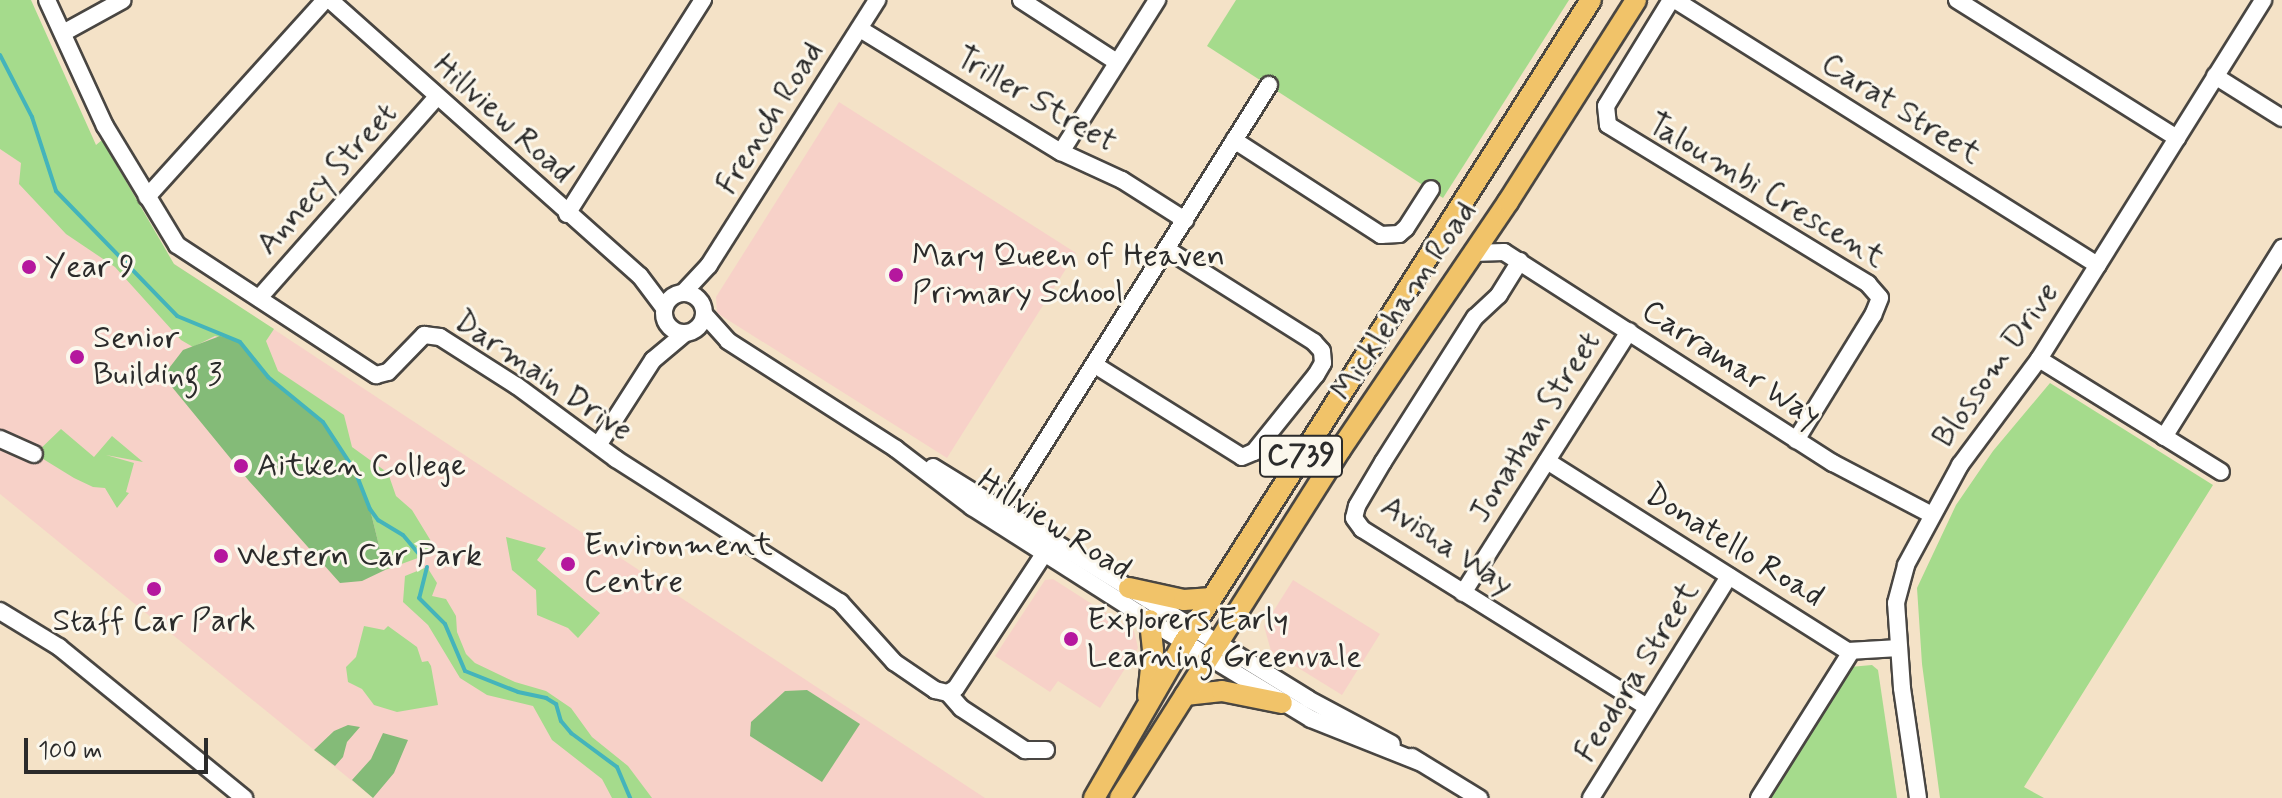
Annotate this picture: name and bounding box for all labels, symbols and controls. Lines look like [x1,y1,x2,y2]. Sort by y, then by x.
street label: French Road [708,34,832,202]
street label: Triller Street [949,39,1123,161]
street label: Carat Street [1814,45,1988,173]
street label: Hillview Road [426,47,580,191]
street label: Annecy Street [247,93,407,265]
street label: Taloumbi Crescent [1646,108,1886,274]
street label: Mickleham Road [1323,194,1485,408]
place label: Mary Queen of Heaven Primary School [912,238,1229,313]
place label: Year 9 [45,248,135,286]
marker: Year 9 [20,258,38,276]
marker: Mary Queen of Heaven Primary School [887,266,905,284]
street label: Blossom Drive [1926,276,2066,454]
street label: Carramar Way [1632,291,1830,437]
street label: Darmain Drive [447,303,639,449]
place label: Senior Building 3 [93,320,222,395]
street label: Jonathan Street [1460,322,1610,532]
marker: Senior Building 3 [68,348,86,366]
road number: C739 [1257,430,1345,482]
place label: Aitken College [257,447,466,485]
marker: Aitken College [232,457,250,475]
street label: Hillview Road [971,462,1137,588]
street label: Donatello Road [1640,477,1828,615]
street label: Avisha Way [1372,487,1522,605]
place label: Environment Centre [584,527,773,602]
place label: Western Car Park [237,537,482,575]
marker: Western Car Park [212,547,230,565]
marker: Environment Centre [559,555,577,573]
street label: Feodora Street [1566,575,1708,769]
marker: Staff Car Park [145,580,163,598]
place label: Staff Car Park [52,602,256,640]
place label: Explorers Early Learning Greenvale [1087,602,1368,677]
marker: Explorers Early Learning Greenvale [1062,630,1080,648]
scale bar [28,722,212,772]
text: 100 m [38,736,102,767]

